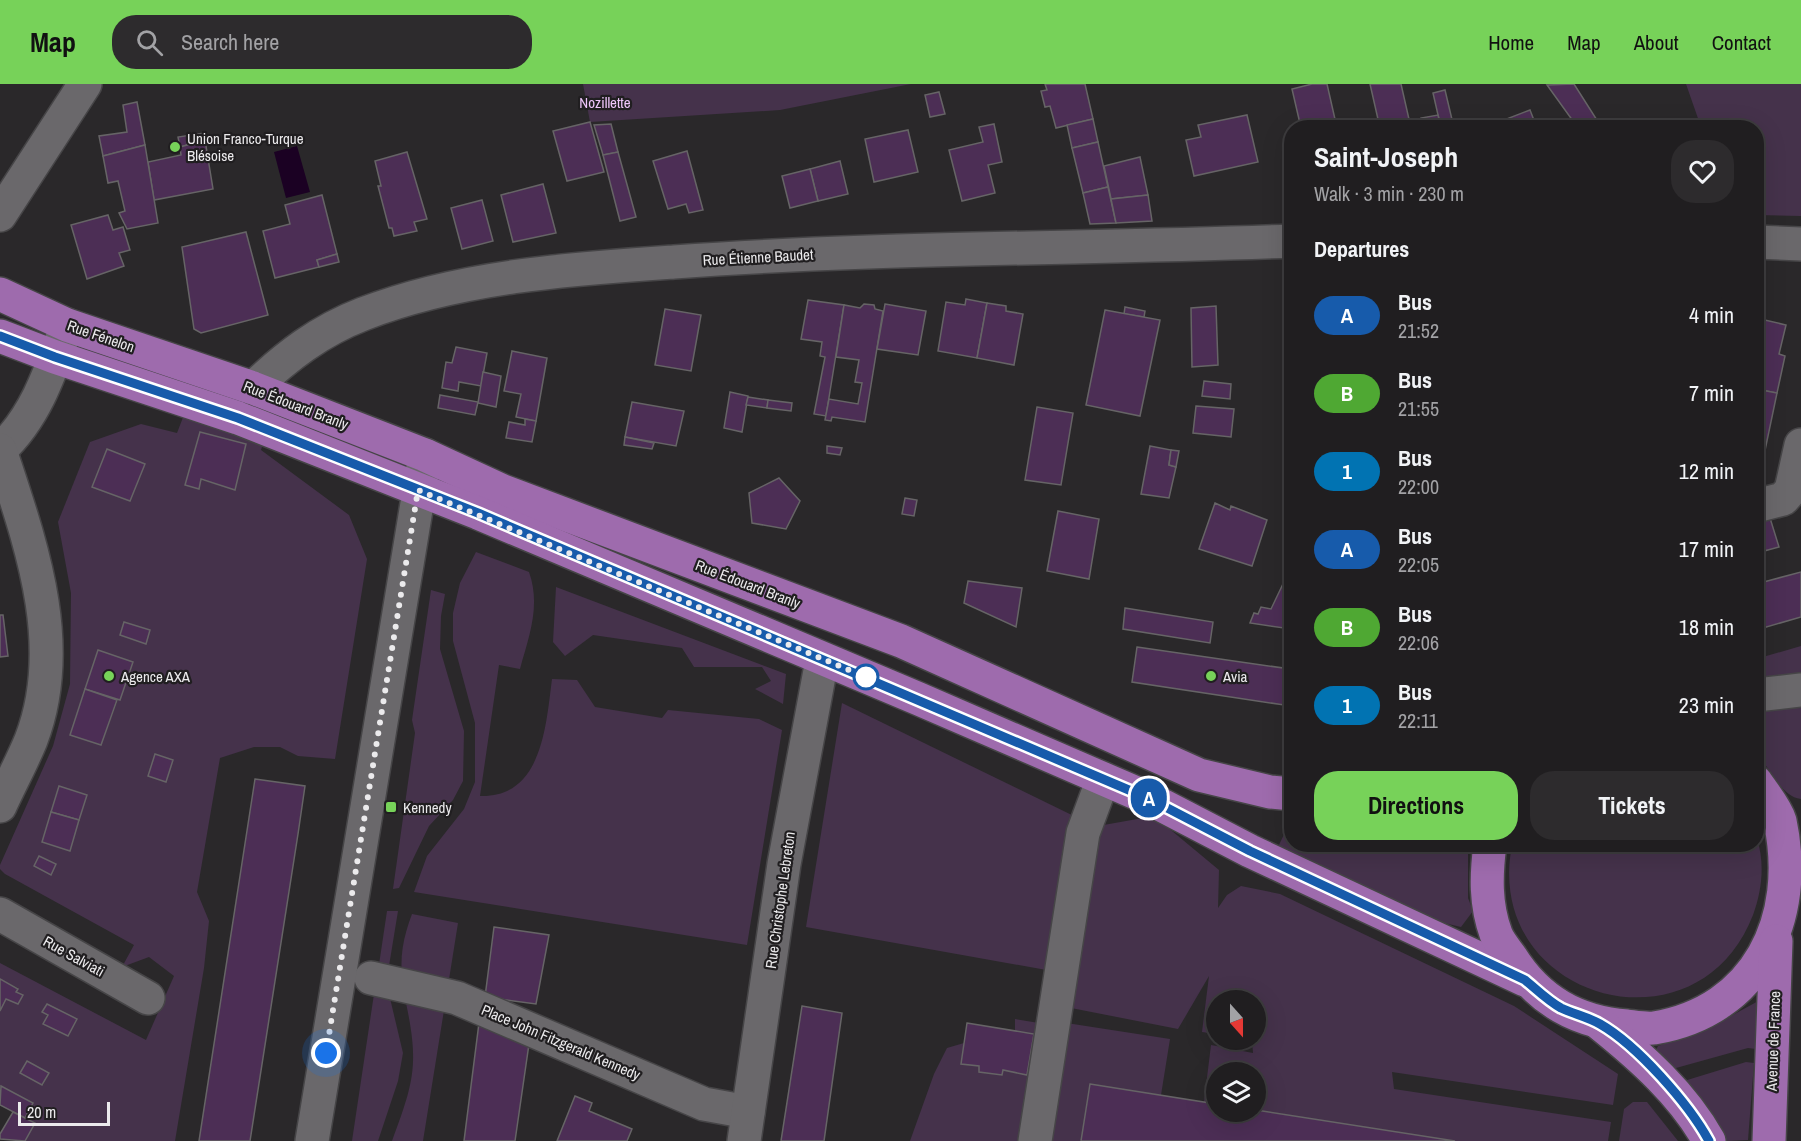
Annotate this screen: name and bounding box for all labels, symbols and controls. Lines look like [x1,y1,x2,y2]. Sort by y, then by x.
search box [112,15,532,69]
text: Map [30,23,76,61]
icon: search [133,26,166,59]
text: Search here [181,27,279,57]
text: Home [1488,28,1534,57]
text: Map [1567,28,1601,57]
text: About [1634,28,1679,57]
text: Contact [1712,28,1771,57]
park label: Nozillette [579,92,631,113]
place label: Union Franco-Turque Blésoise [187,128,304,166]
text: Saint-Joseph [1314,138,1458,176]
marker: Union Franco-Turque Blésoise [168,140,182,154]
button: heart [1671,140,1734,203]
text: Walk · 3 min · 230 m [1314,180,1464,207]
text: Departures [1314,234,1409,264]
street label: Rue Étienne Baudet [702,244,814,270]
text: Bus [1398,287,1432,317]
text: 4 min [1689,300,1734,330]
text: A [1341,301,1353,330]
street label: Rue Fénelon [65,315,137,357]
text: 21:52 [1398,317,1439,344]
text: Bus [1398,365,1432,395]
street label: Rue Édouard Branly [241,375,352,435]
text: 7 min [1689,378,1734,408]
text: B [1341,379,1353,408]
text: 21:55 [1398,395,1439,422]
text: Bus [1398,443,1432,473]
text: 12 min [1679,456,1734,486]
text: 1 [1342,457,1352,486]
text: 22:00 [1398,473,1439,500]
text: Bus [1398,521,1432,551]
text: 17 min [1679,534,1734,564]
text: A [1341,535,1353,564]
text: 22:05 [1398,551,1439,578]
street label: Rue Édouard Branly [693,554,804,614]
text: Bus [1398,599,1432,629]
text: 18 min [1679,612,1734,642]
text: B [1341,613,1353,642]
text: 22:06 [1398,629,1439,656]
unlabelled marker [853,664,879,690]
place label: Agence AXA [120,666,191,687]
place label: Avia [1222,666,1248,687]
marker: Agence AXA [102,669,116,683]
marker: Avia [1204,669,1218,683]
text: Bus [1398,677,1432,707]
text: 23 min [1679,690,1734,720]
text: 1 [1342,691,1352,720]
text: 22:11 [1398,707,1438,734]
button: Directions [1314,771,1518,840]
button: Tickets [1530,771,1734,840]
line badge: A [1130,778,1168,818]
text: A [1143,784,1155,813]
place label: Kennedy [403,797,452,818]
marker: Kennedy [384,800,398,814]
street label: Rue Christophe Lebreton [760,830,800,970]
street label: Rue Salviati [40,931,108,981]
north arrow [1206,990,1266,1050]
map controls [1206,990,1266,1122]
street label: Avenue de France [1761,990,1785,1092]
street label: Place John Fitzgerald Kennedy [478,999,645,1085]
your location [311,1038,341,1068]
button: layers [1206,1062,1266,1122]
scale bar [18,1099,110,1126]
text: 20 m [27,1101,56,1123]

